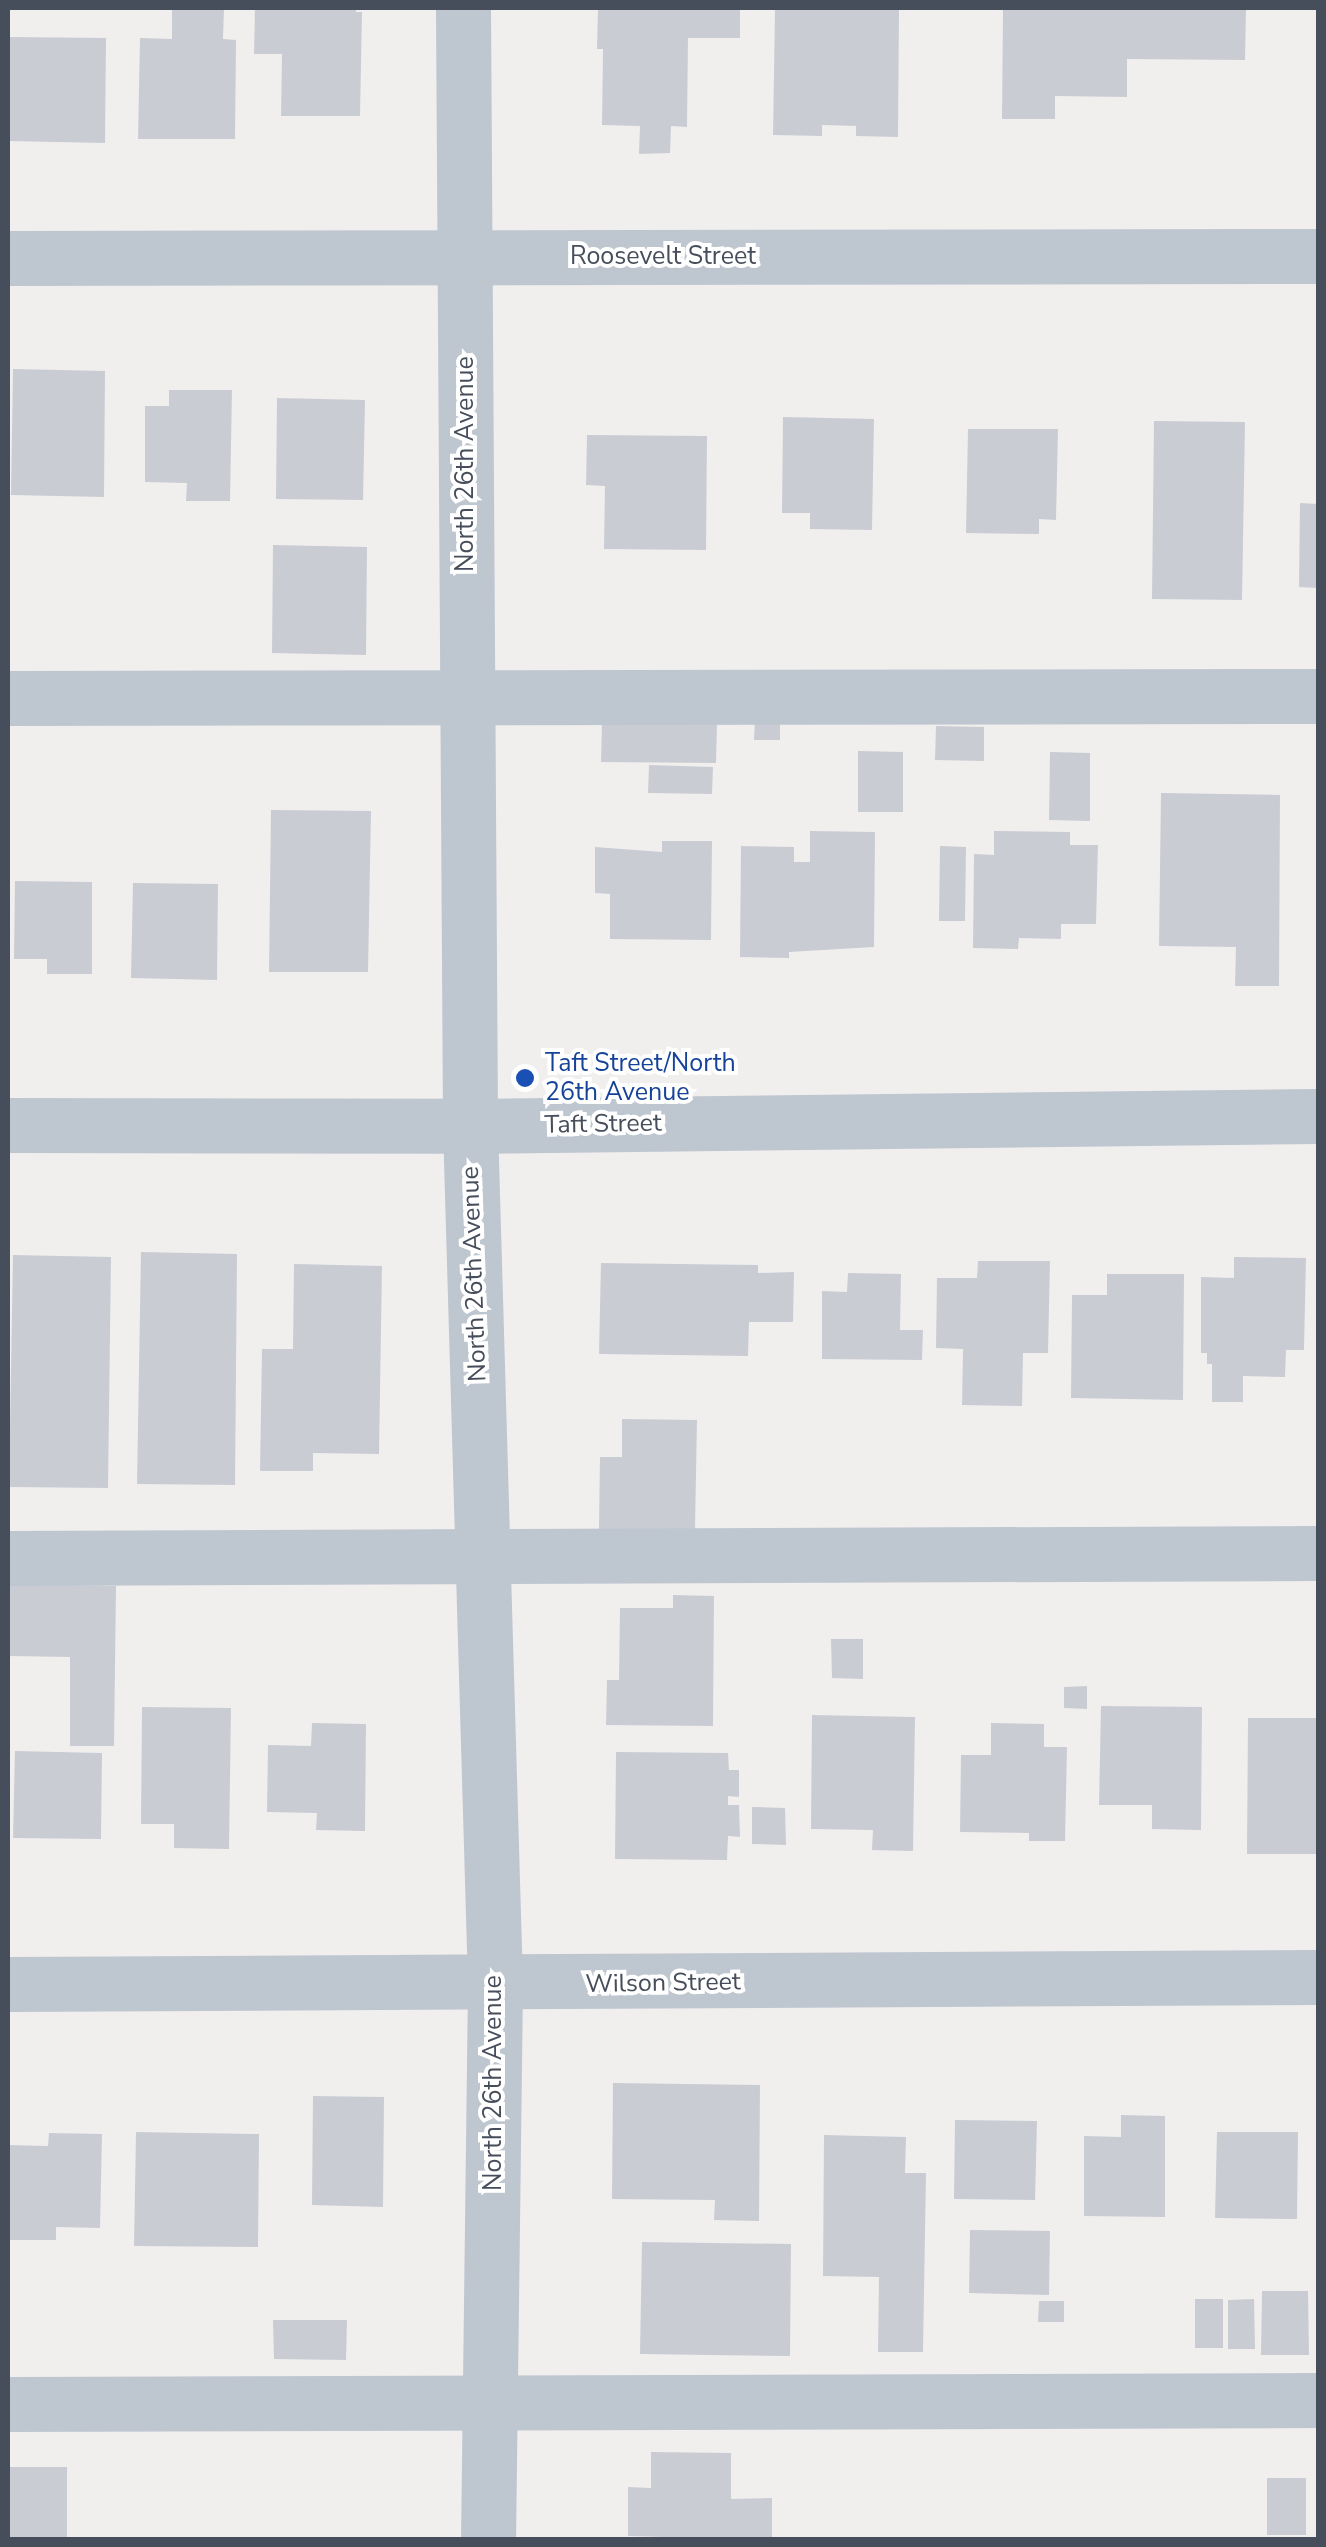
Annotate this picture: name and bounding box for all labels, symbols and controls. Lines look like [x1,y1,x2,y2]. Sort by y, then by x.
street label: Roosevelt Street [570,241,756,271]
street label: North 26th Avenue [450,356,480,572]
place label: Taft Street/North 26th Avenue [545,1049,736,1108]
marker: Taft Street/North 26th Avenue [514,1067,536,1089]
street label: Taft Street [544,1108,662,1140]
street label: North 26th Avenue [455,1166,493,1382]
street label: Wilson Street [585,1967,741,1999]
street label: North 26th Avenue [478,1975,508,2191]

